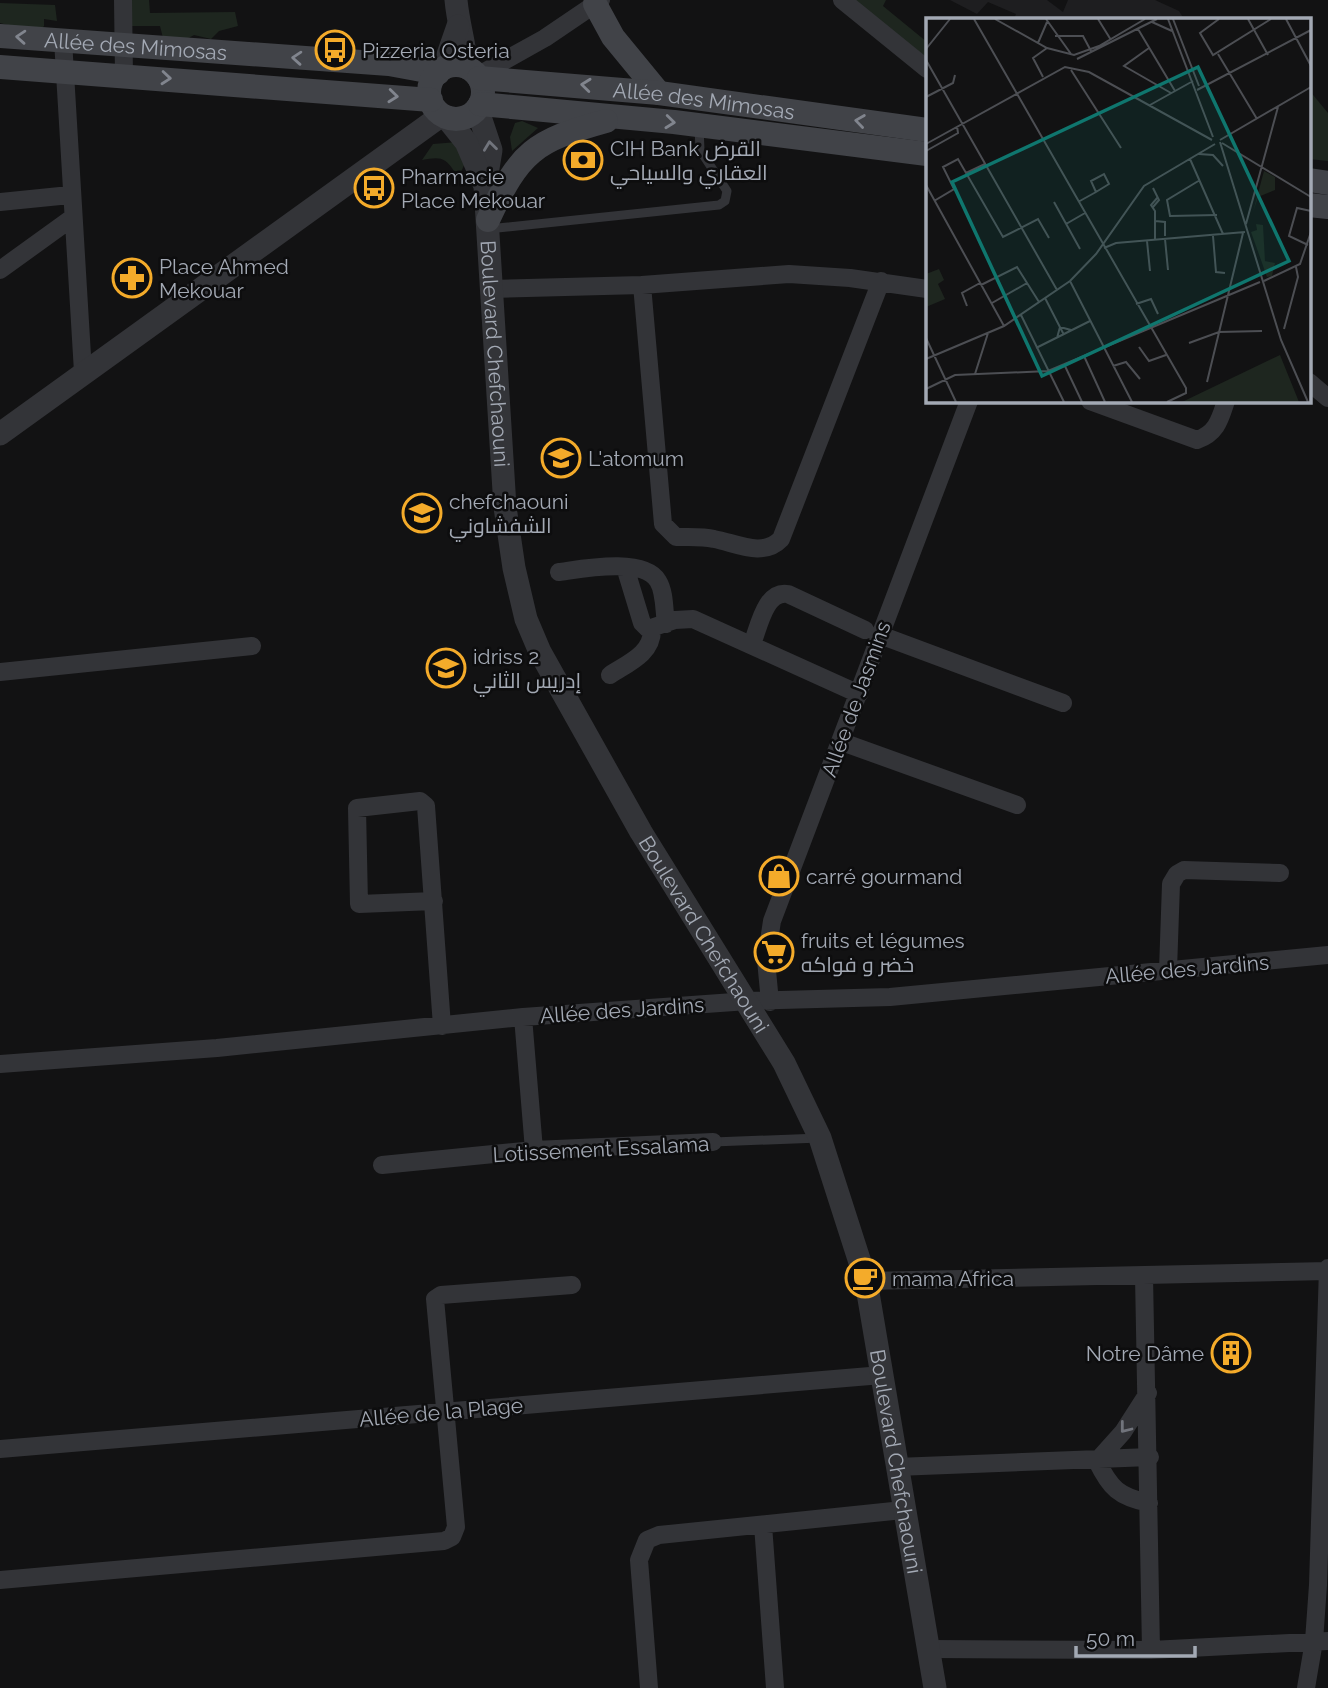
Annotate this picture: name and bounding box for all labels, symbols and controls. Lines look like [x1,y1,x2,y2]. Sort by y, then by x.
inset map [926,18,1310,402]
street label: Allée des Mimosas [43,27,228,65]
bus stop icon: Pizzeria Osteria [314,29,356,71]
one-way arrow [16,30,27,45]
place label: Pizzeria Osteria [362,38,510,63]
one-way arrow [291,51,302,66]
one-way arrow [161,70,172,85]
one-way arrow [580,77,591,92]
street label: Allée des Mimosas [612,77,796,124]
one-way arrow [387,88,398,103]
one-way arrow [664,114,675,129]
one-way arrow [854,114,865,129]
place label: CIH Bank القرض العقاري والسياحي [610,136,768,189]
bank icon: CIH Bank القرض العقاري والسياحي [562,139,604,181]
one-way arrow [482,140,497,152]
place label: Pharmacie Place Mekouar [401,164,546,213]
bus stop icon: Pharmacie Place Mekouar [353,167,395,209]
street label: Boulevard Chefchaouni [476,240,515,468]
place label: Place Ahmed Mekouar [159,254,289,303]
pharmacy icon: Place Ahmed Mekouar [111,257,153,299]
school or university icon: L'atomum [540,437,582,479]
place label: L'atomum [588,446,684,471]
place label: chefchaouni الشفشاوني [449,489,569,542]
school or university icon: chefchaouni الشفشاوني [401,492,443,534]
street label: Allée de Jasmins [816,618,896,780]
place label: idriss 2 إدريس الثاني [473,644,581,697]
school or university icon: idriss 2 إدريس الثاني [425,647,467,689]
street label: Boulevard Chefchaouni [634,831,775,1037]
shop icon: carré gourmand [758,855,800,897]
place label: carré gourmand [806,864,962,889]
place label: fruits et légumes خضر و فواكه [801,928,965,977]
supermarket icon: fruits et légumes خضر و فواكه [753,931,795,973]
street label: Allée des Jardins [1104,949,1270,989]
street label: Allée des Jardins [539,992,705,1028]
street label: Lotissement Essalama [492,1131,710,1167]
cafe icon: mama Africa [844,1257,886,1299]
place label: mama Africa [892,1266,1014,1291]
building icon: Notre Dâme [1210,1332,1252,1374]
place label: Notre Dâme [1086,1341,1204,1366]
street label: Boulevard Chefchaouni [865,1347,928,1576]
street label: Allée de la Plage [358,1392,524,1432]
one-way arrow [1120,1421,1133,1433]
scale bar [1076,1614,1195,1658]
text: 50 m [1086,1626,1135,1651]

